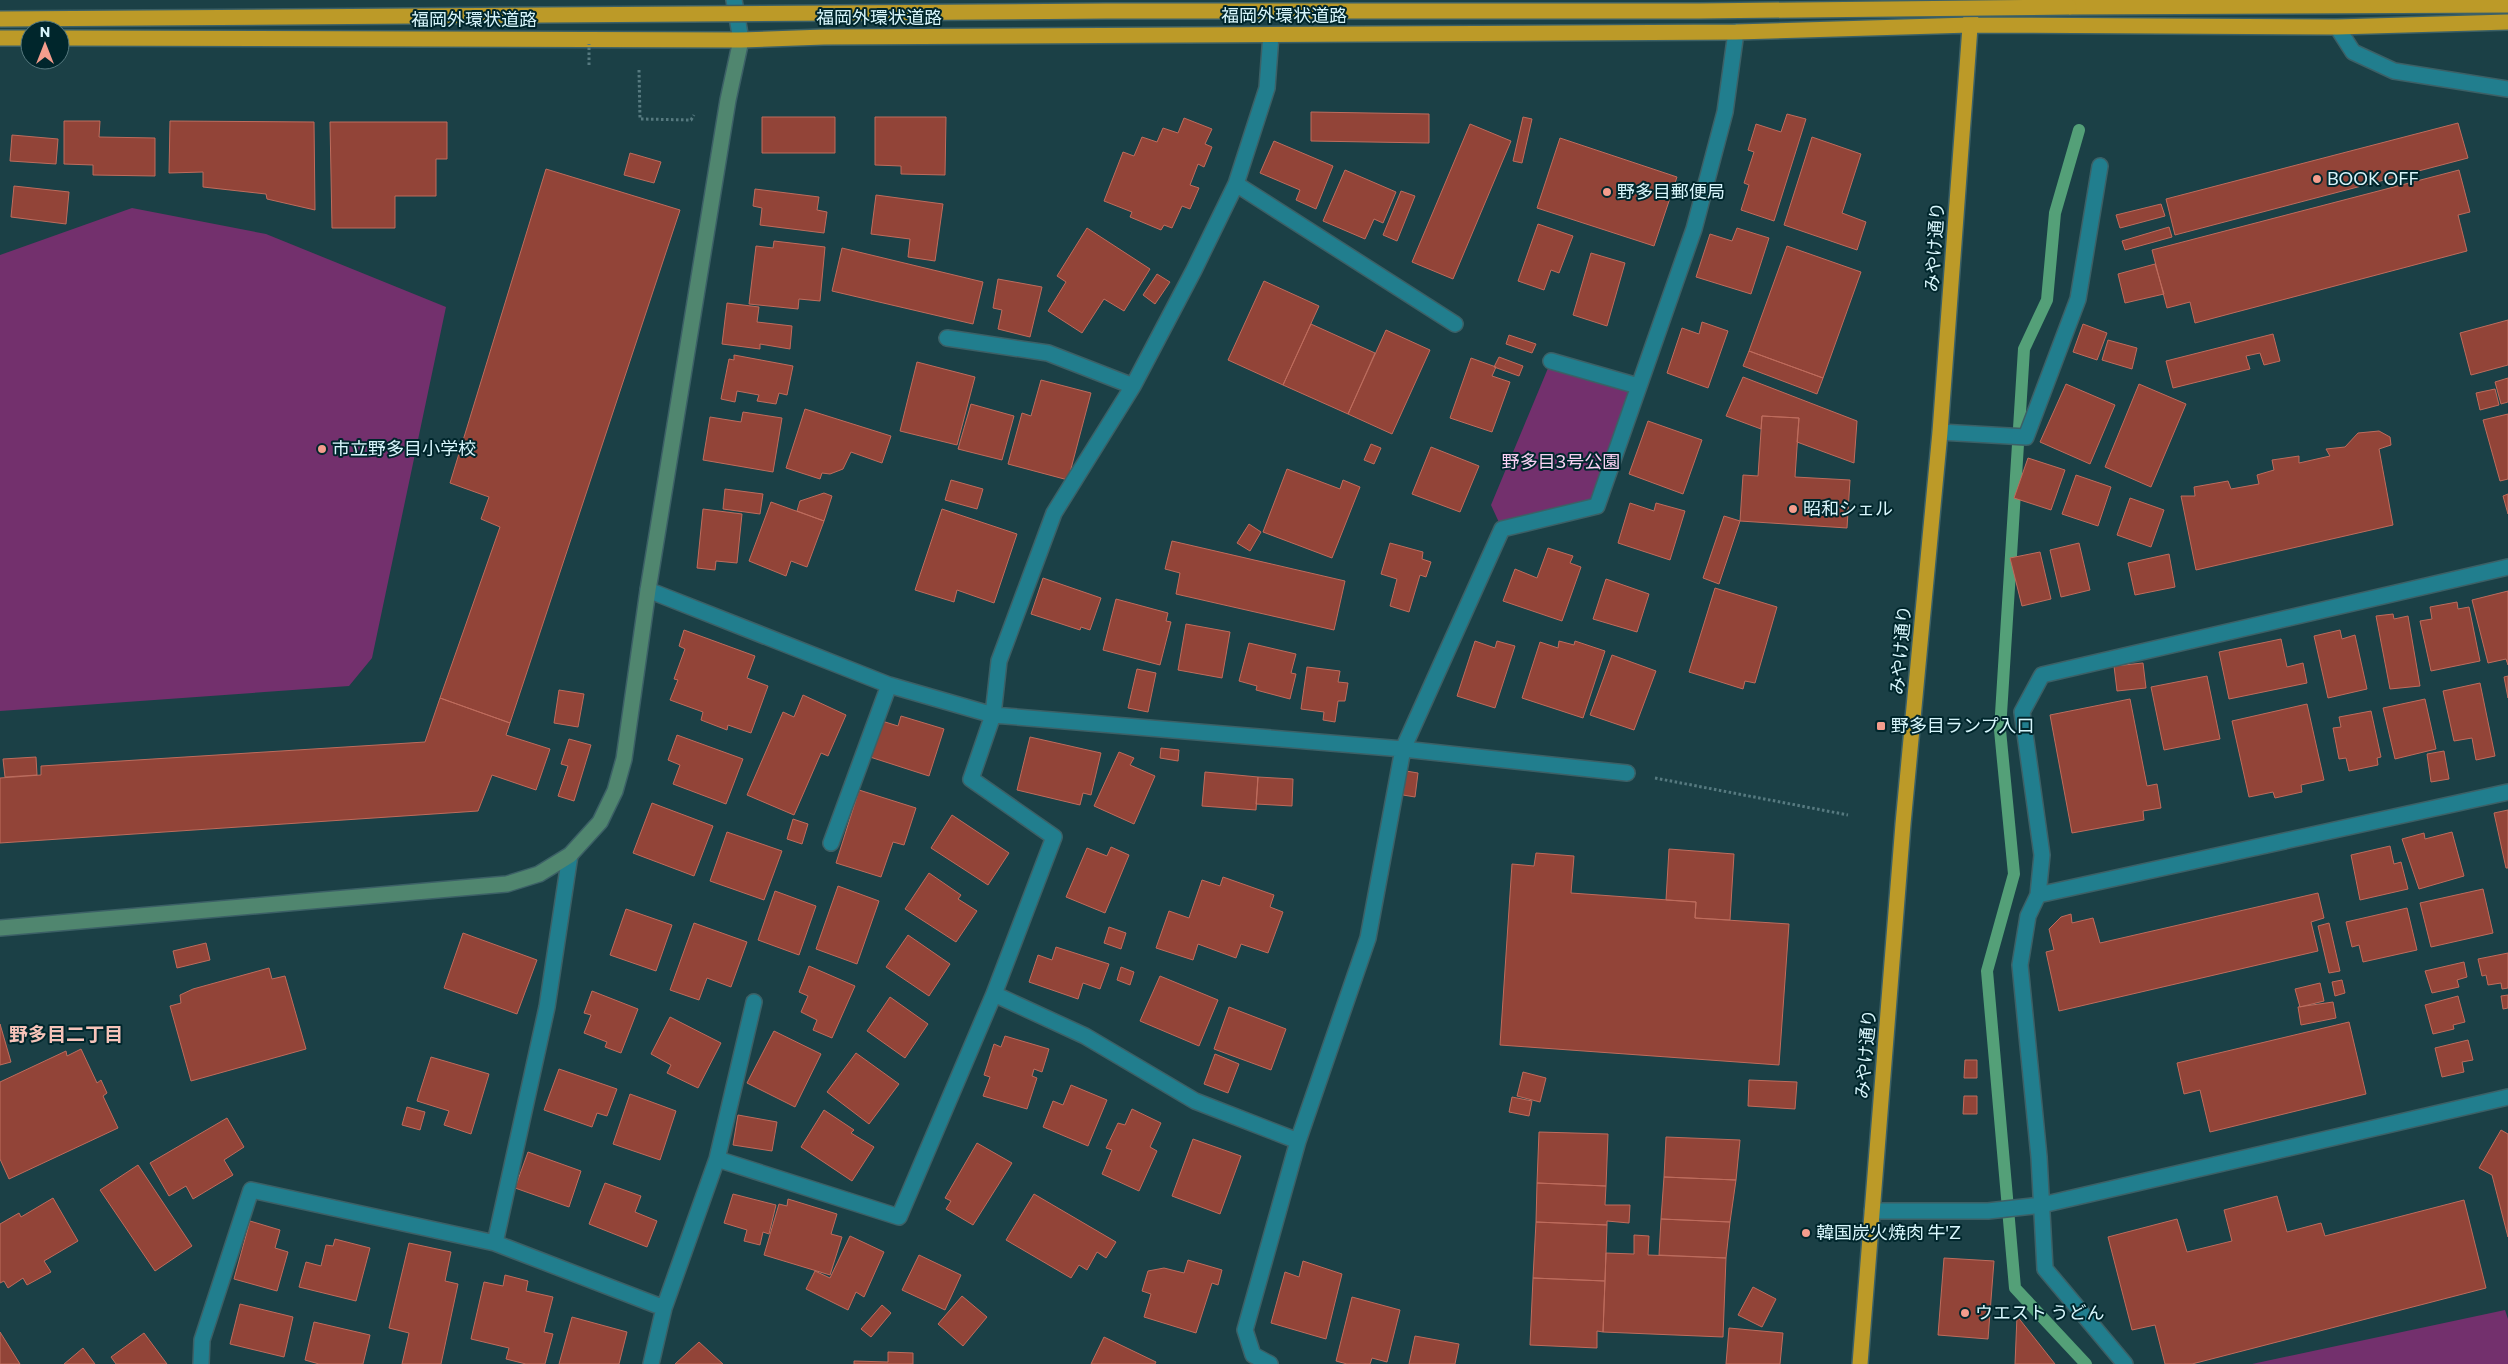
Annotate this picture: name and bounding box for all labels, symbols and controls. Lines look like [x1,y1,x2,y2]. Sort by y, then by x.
street label: 福岡外環状道路 [1221,4,1347,26]
street label: 福岡外環状道路 [816,6,942,28]
street label: 福岡外環状道路 [411,8,537,30]
north arrow [20,20,70,70]
text: N [40,23,50,40]
place label: BOOK OFF [2327,167,2419,189]
marker: BOOK OFF [2311,173,2323,185]
place label: 野多目郵便局 [1617,180,1725,202]
marker: 野多目郵便局 [1601,186,1613,198]
street label: みやけ通り [1920,201,1948,293]
place label: 市立野多目小学校 [332,437,476,459]
marker: 市立野多目小学校 [316,443,328,455]
park label: 野多目3号公園 [1502,450,1620,472]
place label: 昭和シェル [1803,497,1893,519]
marker: 昭和シェル [1787,503,1799,515]
street label: みやけ通り [1885,604,1915,696]
place label: 野多目ランプ入口 [1891,714,2034,736]
marker: 野多目ランプ入口 [1875,720,1887,732]
street label: みやけ通り [1850,1008,1880,1100]
district label: 野多目二丁目 [9,1022,123,1045]
place label: 韓国炭火焼肉 牛'Z [1816,1221,1961,1243]
marker: 韓国炭火焼肉 牛'Z [1800,1227,1812,1239]
place label: ウエスト うどん [1975,1301,2104,1323]
marker: ウエスト うどん [1959,1307,1971,1319]

